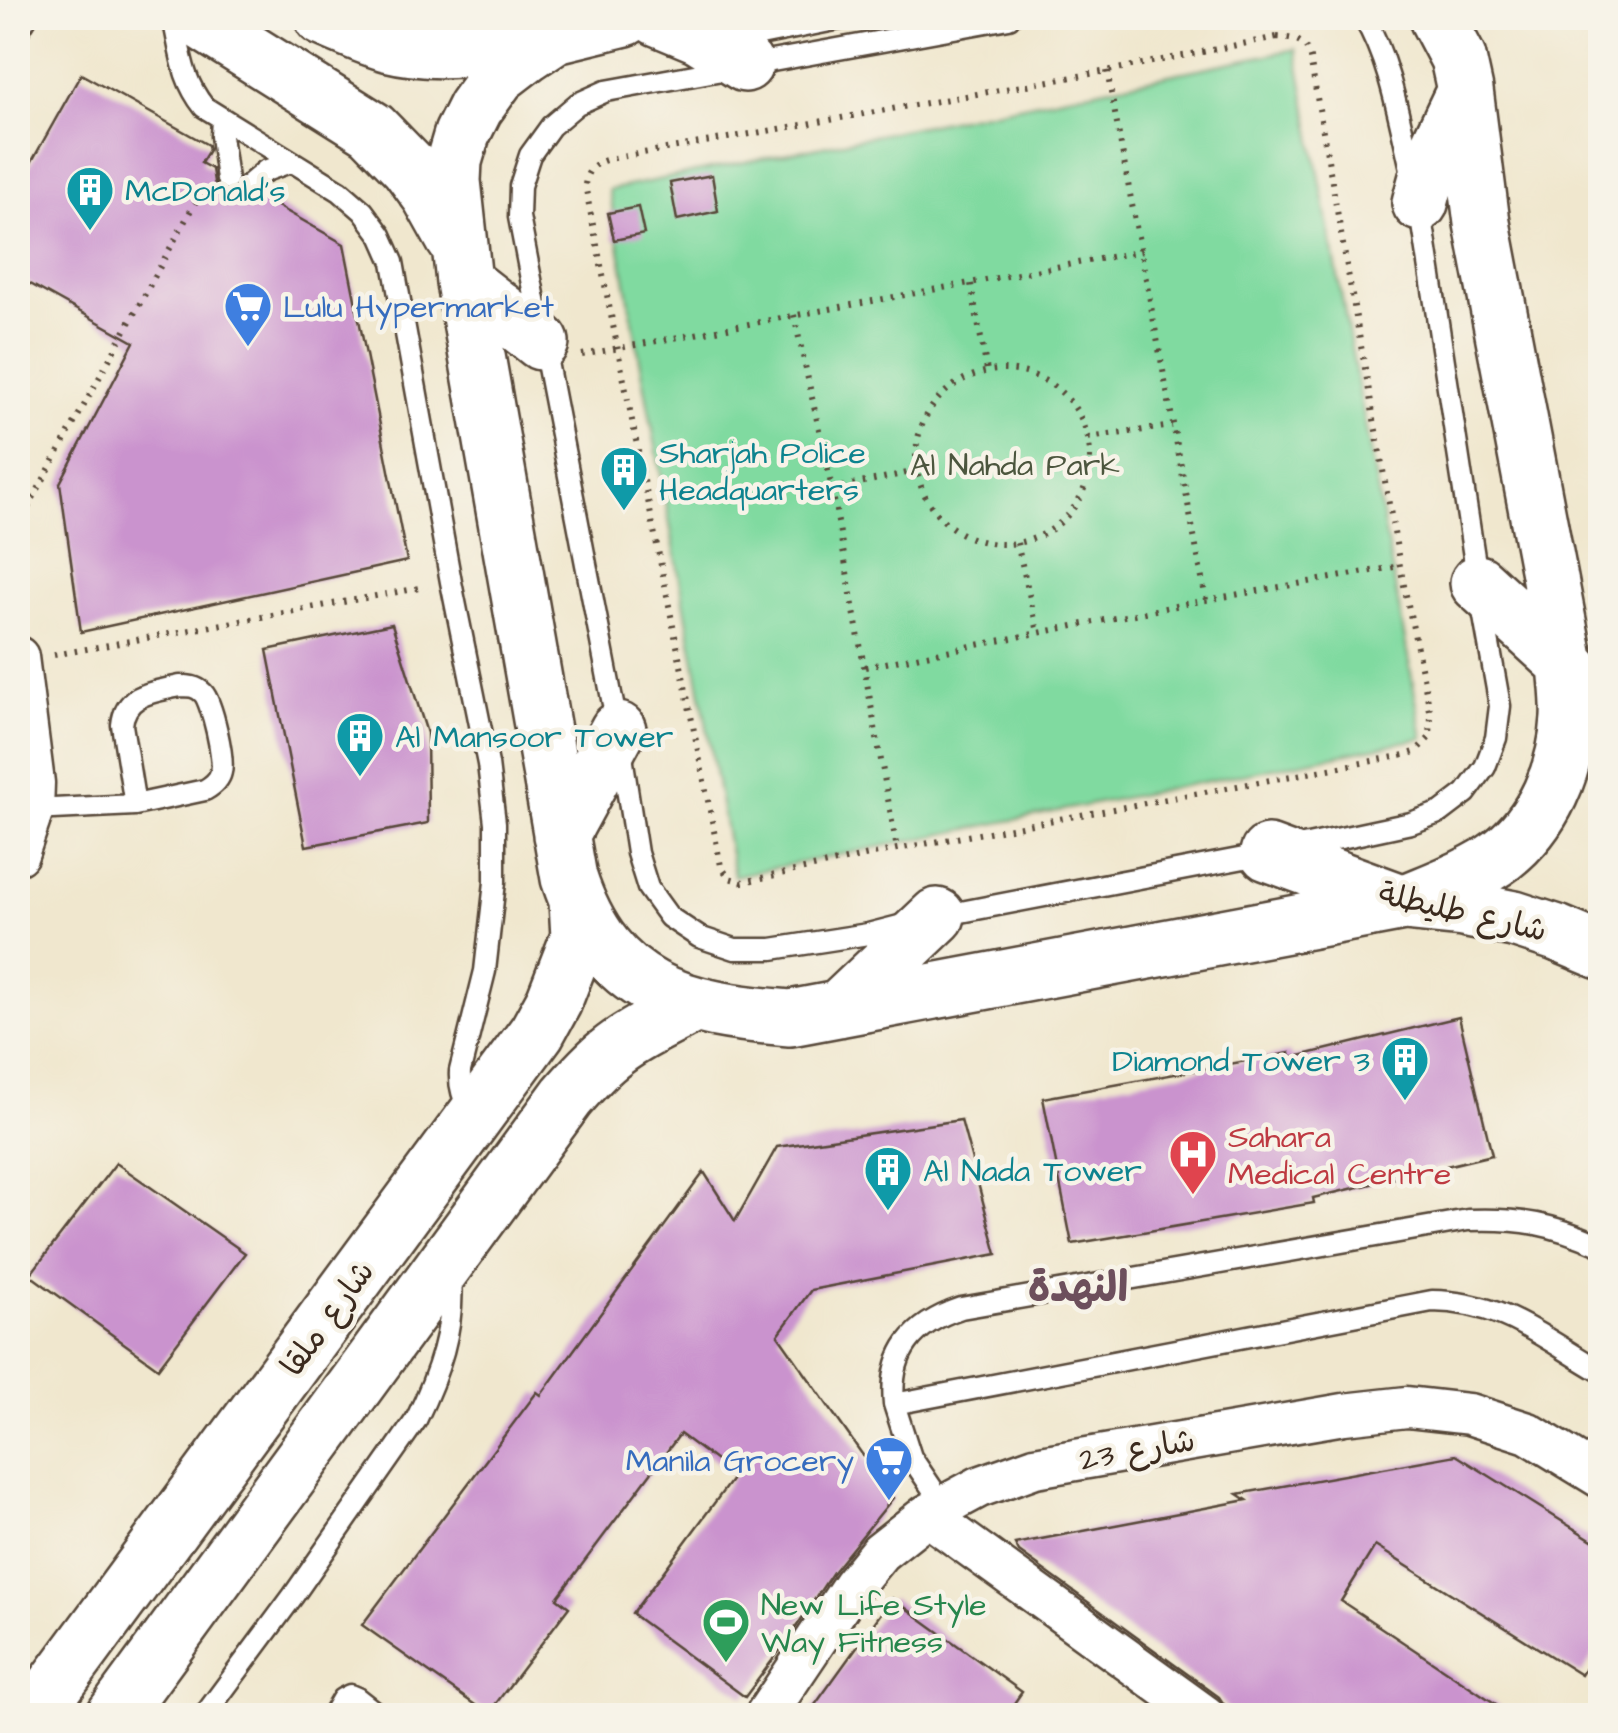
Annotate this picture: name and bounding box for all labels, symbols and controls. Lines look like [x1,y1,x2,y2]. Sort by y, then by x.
building icon: McDonald's [64,164,116,232]
place label: McDonald's [125,169,285,214]
supermarket icon: Lulu Hypermarket [222,280,274,348]
place label: Lulu Hypermarket [283,285,554,330]
place label: Sharjah Police Headquarters [659,431,866,513]
park label: Al Nahda Park [910,443,1120,488]
building icon: Sharjah Police Headquarters [598,444,650,512]
building icon: Al Mansoor Tower [334,710,386,778]
place label: Al Mansoor Tower [395,715,674,760]
street label: شارع طليطلة [1374,871,1551,954]
building icon: Diamond Tower 3 [1379,1034,1431,1102]
place label: Diamond Tower 3 [1112,1039,1370,1084]
place label: Sahara Medical Centre [1228,1115,1451,1197]
hospital icon: Sahara Medical Centre [1167,1128,1219,1196]
building icon: Al Nada Tower [862,1144,914,1212]
place label: Al Nada Tower [923,1149,1142,1194]
street label: شارع ملقا [271,1252,386,1386]
district label: النهدة [1028,1260,1128,1318]
street label: شارع 23 [1076,1418,1199,1483]
supermarket icon: Manila Grocery [863,1434,915,1502]
place label: Manila Grocery [626,1439,854,1484]
place label: New Life Style Way Fitness [761,1583,987,1665]
sports icon: New Life Style Way Fitness [700,1596,752,1664]

